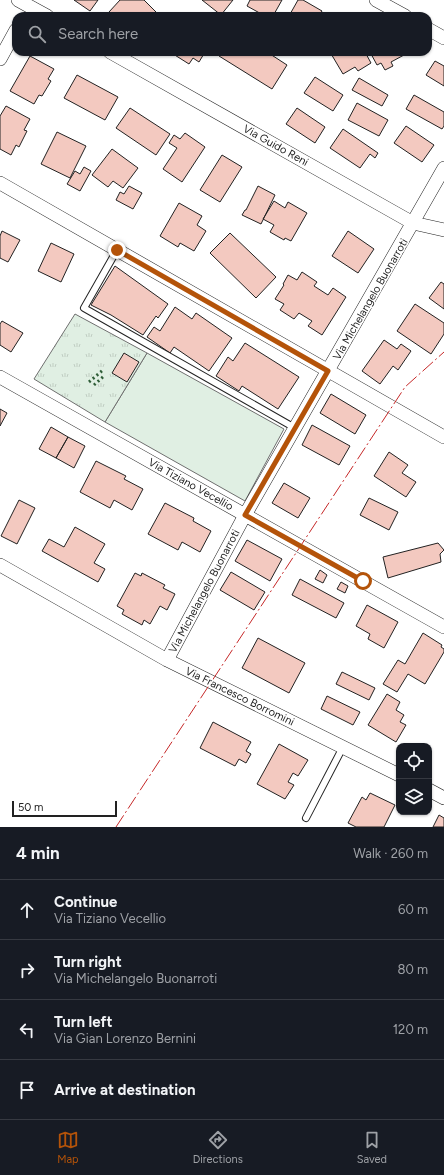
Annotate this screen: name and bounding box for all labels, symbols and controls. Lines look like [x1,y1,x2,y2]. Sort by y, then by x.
search box [12,12,432,56]
icon: search [26,23,48,45]
text: Search here [58,25,138,43]
street label: Via Guido Reni [241,122,311,169]
street label: Via Michelangelo Buonarroti [330,236,411,362]
route end [108,241,126,259]
street label: Via Tiziano Vecellio [146,456,235,513]
street label: Via Michelangelo Buonarroti [166,527,243,655]
route start [354,572,372,590]
street label: Via Francesco Borromini [183,664,296,728]
map controls [396,743,432,815]
button: locate [396,743,432,779]
button: layers [396,779,432,815]
scale bar [12,799,117,818]
text: 50 m [18,801,43,814]
text: 4 min [16,843,60,863]
text: Walk · 260 m [353,846,428,861]
text: Continue [54,893,117,911]
icon: ahead [16,899,38,921]
text: 60 m [398,902,428,917]
text: Via Tiziano Vecellio [54,911,166,926]
text: Turn right [54,953,122,971]
icon: right [16,959,38,981]
text: 80 m [397,962,428,977]
text: Via Michelangelo Buonarroti [54,971,217,986]
text: Turn left [54,1013,112,1031]
icon: left [16,1019,38,1041]
text: 120 m [393,1022,428,1037]
text: Via Gian Lorenzo Bernini [54,1031,196,1046]
icon: arrive [16,1079,38,1101]
text: Arrive at destination [54,1081,195,1099]
tab: Map [57,1129,79,1166]
tab: Directions [193,1129,243,1166]
tab: Saved [357,1129,387,1166]

